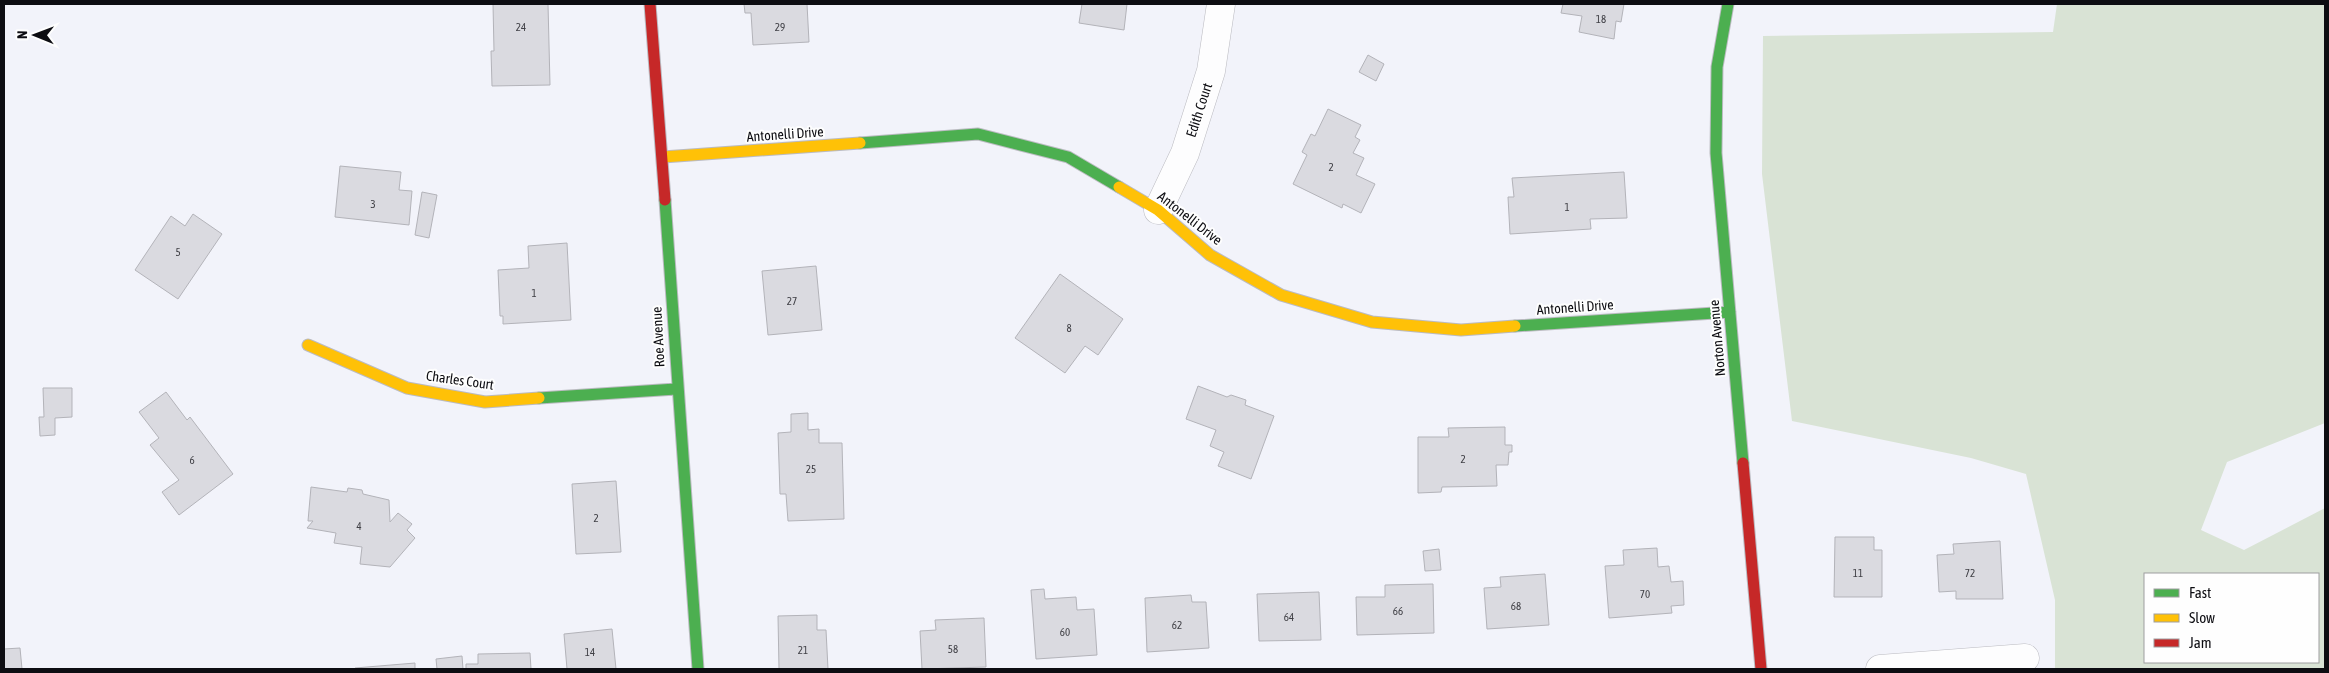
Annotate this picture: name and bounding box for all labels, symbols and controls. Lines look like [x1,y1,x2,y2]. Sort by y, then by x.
north arrow [10,10,60,60]
house number: 18 [1596,13,1606,25]
house number: 24 [516,21,526,33]
house number: 29 [775,21,785,33]
text: N [14,31,30,39]
street label: Edith Court [1183,81,1215,139]
street label: Antonelli Drive [746,123,824,145]
house number: 2 [1328,161,1334,173]
street label: Antonelli Drive [1155,188,1225,248]
house number: 3 [370,198,376,210]
house number: 1 [1564,201,1570,213]
house number: 5 [175,246,181,258]
house number: 1 [531,287,537,299]
house number: 27 [787,295,797,307]
street label: Antonelli Drive [1536,296,1614,318]
street label: Norton Avenue [1706,299,1728,377]
street label: Roe Avenue [648,306,668,368]
house number: 8 [1066,322,1072,334]
street label: Charles Court [425,367,495,393]
house number: 2 [1460,453,1466,465]
house number: 6 [189,454,195,466]
house number: 25 [806,463,816,475]
house number: 2 [593,512,599,524]
house number: 4 [356,520,362,532]
house number: 11 [1853,567,1863,579]
house number: 72 [1965,567,1975,579]
legend [2144,573,2319,663]
text: Fast [2189,584,2211,601]
house number: 70 [1640,588,1650,600]
house number: 68 [1511,600,1521,612]
house number: 66 [1393,605,1403,617]
text: Slow [2189,609,2215,626]
house number: 64 [1284,611,1294,623]
house number: 62 [1172,619,1182,631]
house number: 60 [1060,626,1070,638]
text: Jam [2189,634,2212,651]
house number: 58 [948,643,958,655]
house number: 21 [798,644,808,656]
house number: 14 [585,646,595,658]

